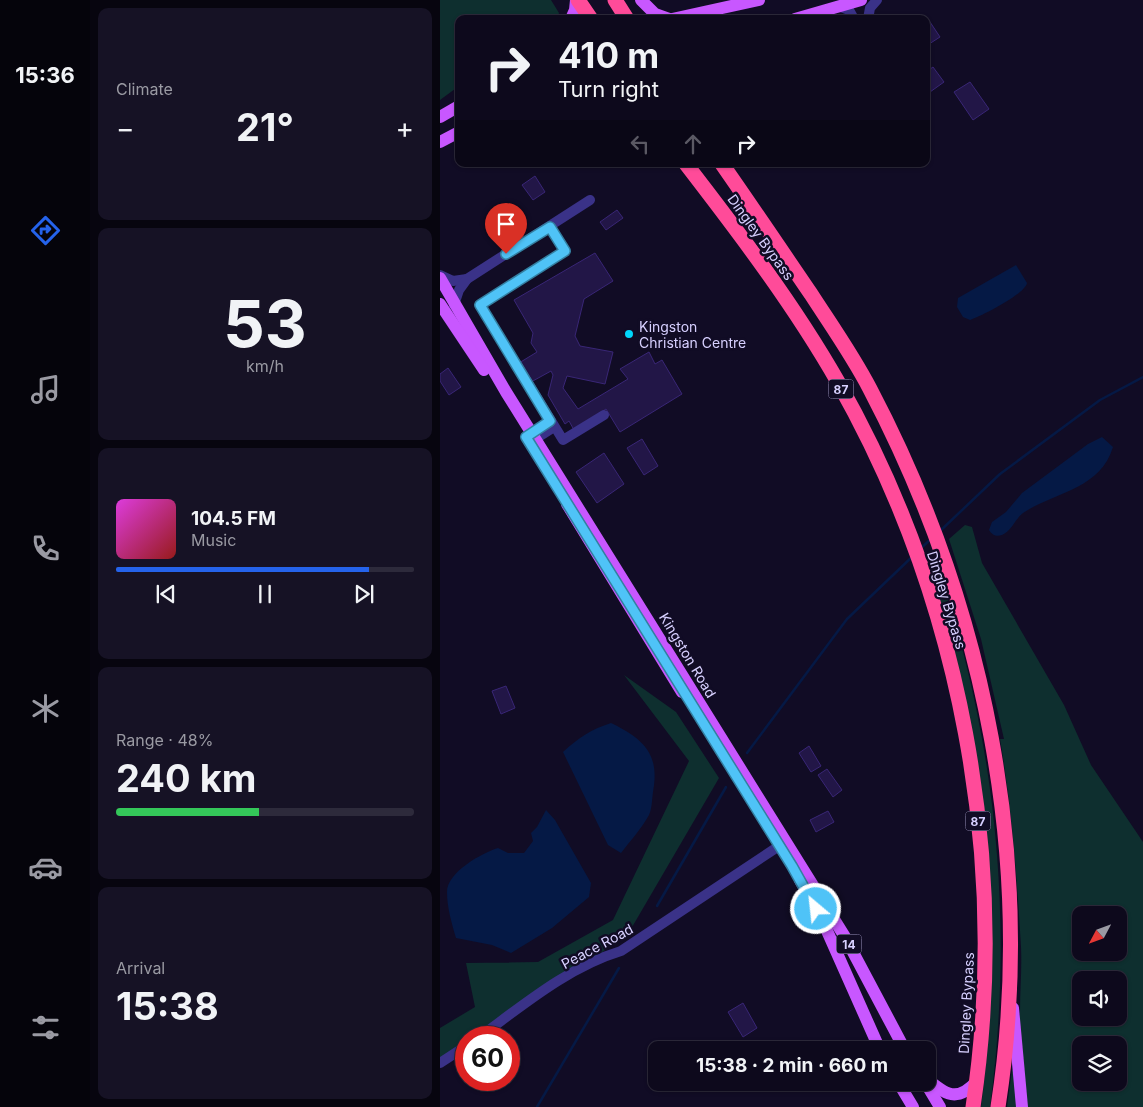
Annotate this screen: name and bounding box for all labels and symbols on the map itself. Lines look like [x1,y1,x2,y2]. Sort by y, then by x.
street label: Dingley Bypass [724,191,798,283]
pin [485,203,527,254]
place label: Kingston Christian Centre [639,318,746,351]
marker: Kingston Christian Centre [623,328,635,340]
road number: 87 [828,379,854,398]
street label: Dingley Bypass [924,549,970,651]
street label: Kingston Road [656,609,720,701]
road number: 87 [966,811,990,830]
position arrow [789,882,841,934]
north arrow [1072,906,1128,961]
street label: Peace Road [558,920,636,972]
road number: 14 [836,934,862,954]
street label: Dingley Bypass [955,952,977,1054]
speed limit sign: 60 [455,1026,520,1091]

